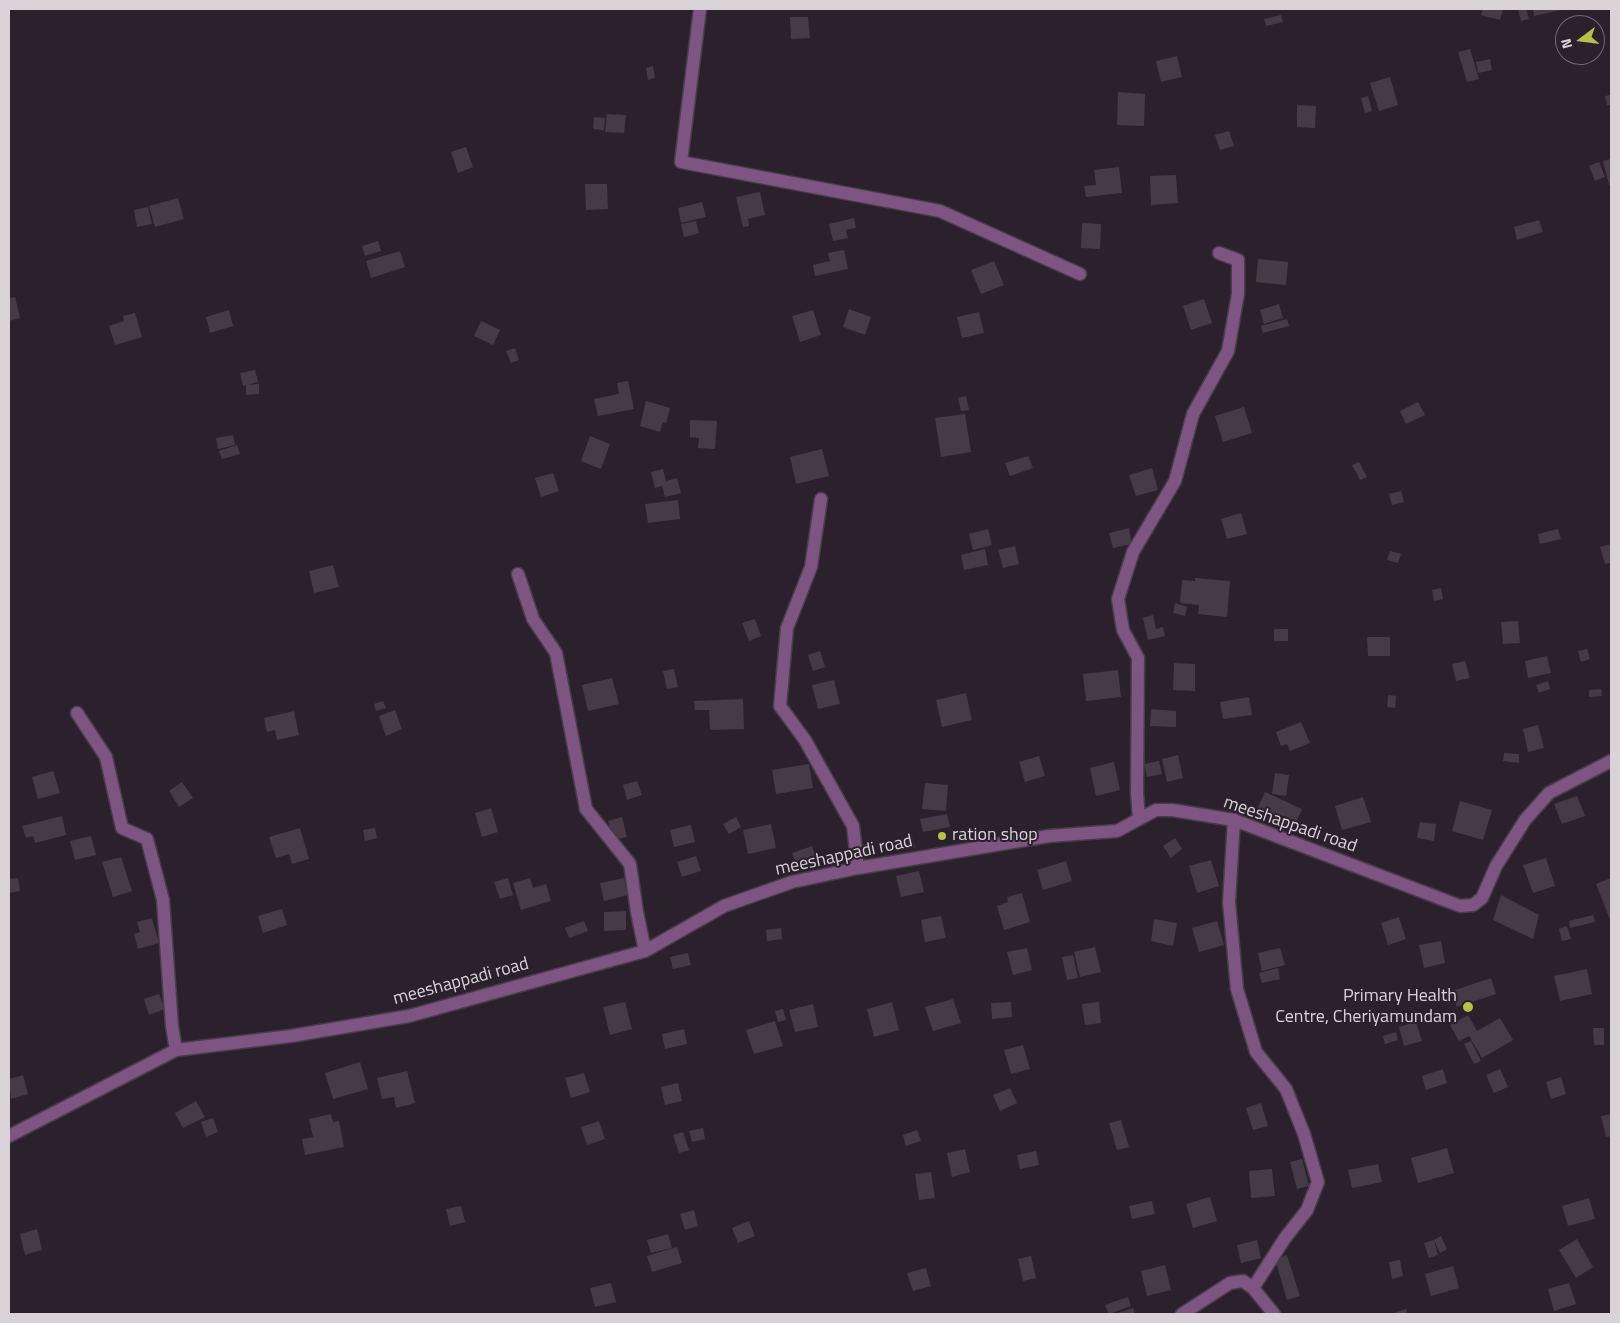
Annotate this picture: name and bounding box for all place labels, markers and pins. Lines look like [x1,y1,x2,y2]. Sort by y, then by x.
place label: ration shop [952,825,1038,847]
marker: ration shop [936,830,948,842]
place label: Primary Health Centre, Cheriyamundam [1275,986,1457,1028]
marker: Primary Health Centre, Cheriyamundam [1461,1000,1475,1014]

